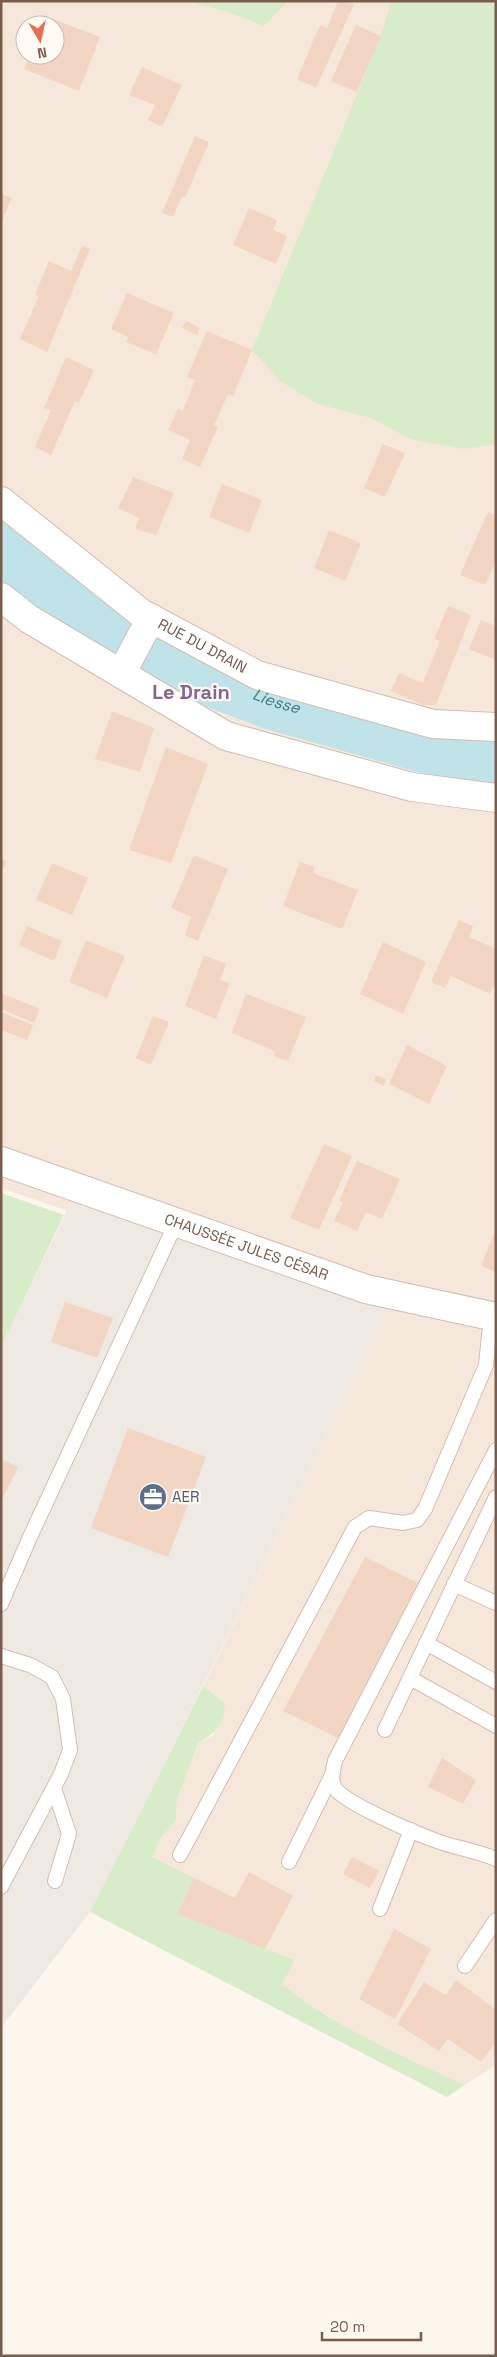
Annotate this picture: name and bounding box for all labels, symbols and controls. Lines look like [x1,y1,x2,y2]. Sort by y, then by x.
north arrow [15,15,65,65]
text: N [36,43,48,62]
street label: RUE DU DRAIN [155,614,250,677]
district label: Le Drain [152,679,230,705]
water label: Liesse [250,684,303,719]
street label: CHAUSSÉE JULES CÉSAR [162,1209,331,1284]
office icon: AER [138,1482,168,1512]
place label: AER [172,1487,199,1506]
scale bar [322,2310,421,2342]
text: 20 m [330,2317,365,2336]

